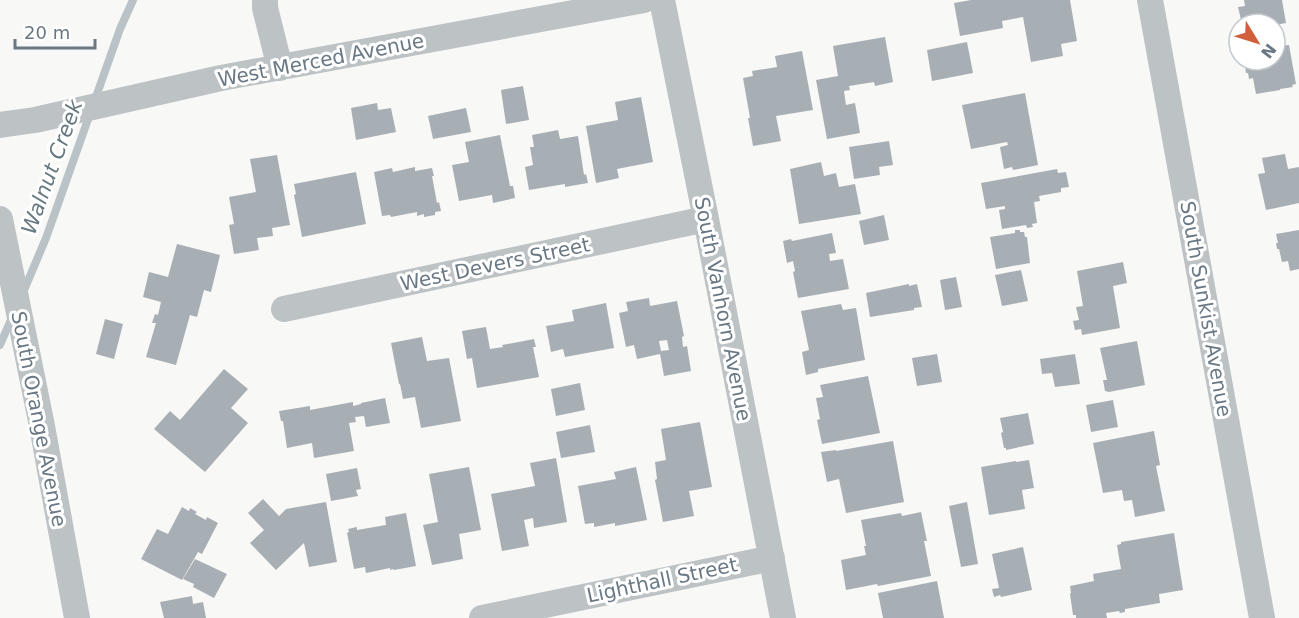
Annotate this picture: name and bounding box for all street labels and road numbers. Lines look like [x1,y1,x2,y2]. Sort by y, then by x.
street label: West Merced Avenue [216,28,426,92]
street label: South Vanhorn Avenue [689,195,757,423]
street label: South Sunkist Avenue [1175,199,1237,419]
street label: West Devers Street [398,232,592,296]
street label: South Orange Avenue [6,309,72,529]
street label: Lighthall Street [585,552,740,608]

